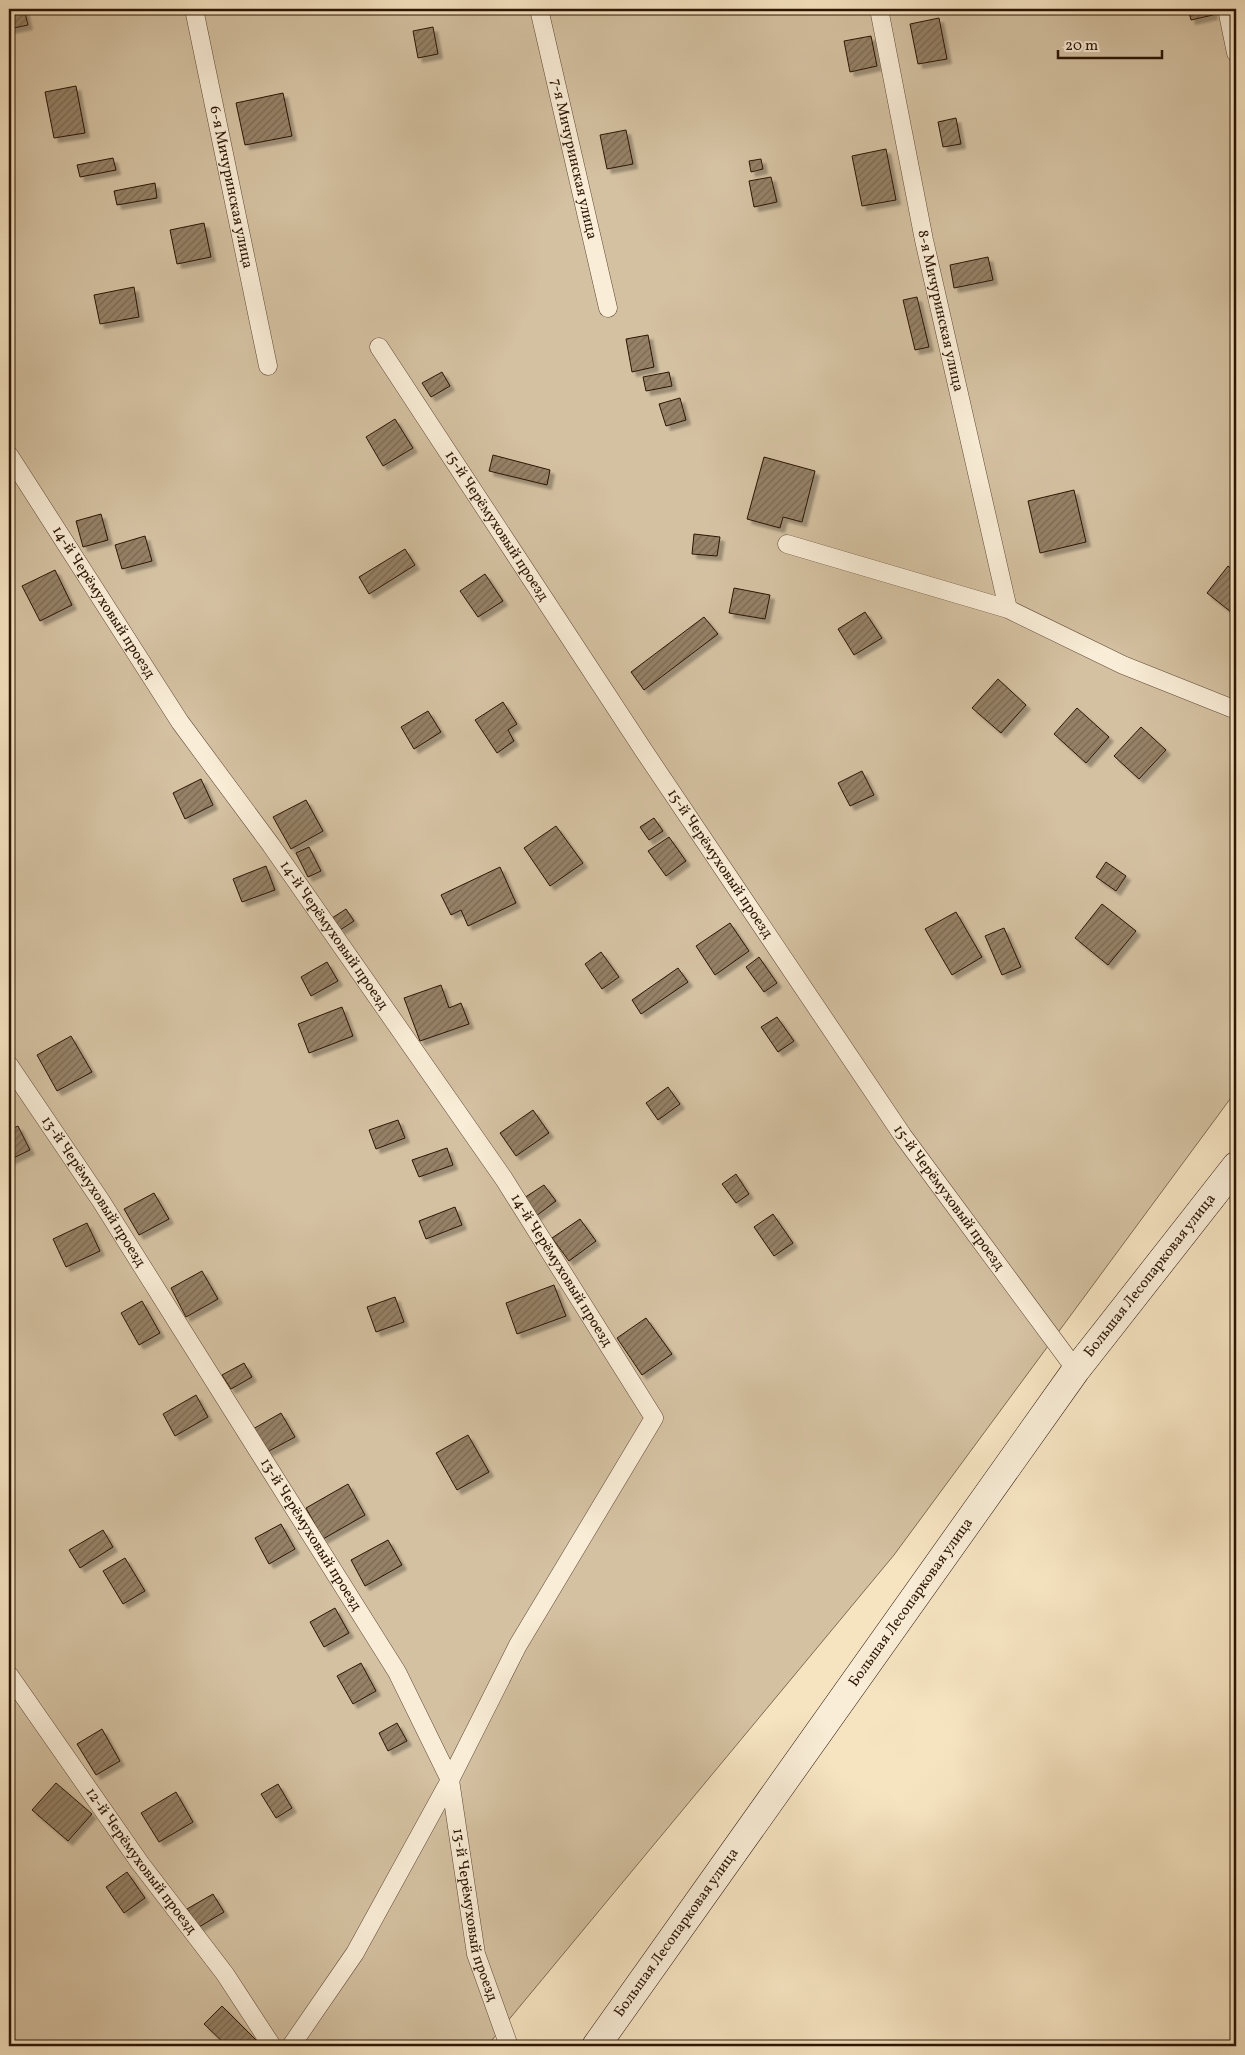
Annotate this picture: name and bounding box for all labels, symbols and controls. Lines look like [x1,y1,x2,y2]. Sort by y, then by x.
scale bar [1058,28,1161,60]
text: 20 m [1065,36,1098,57]
street label: 7-я Мичуринская улица [545,77,602,241]
street label: 6-я Мичуринская улица [204,104,258,270]
street label: 8-я Мичуринская улица [912,228,969,394]
street label: 15-й Черёмуховый проезд [439,446,554,606]
street label: 14-й Черёмуховый проезд [47,522,160,683]
street label: 15-й Черёмуховый проезд [662,785,778,943]
street label: 14-й Черёмуховый проезд [275,856,394,1014]
street label: 13-й Черёмуховый проезд [36,1112,151,1272]
street label: 15-й Черёмуховый проезд [888,1121,1010,1275]
street label: 14-й Черёмуховый проезд [505,1189,618,1351]
street label: Большая Лесопарковая улица [1079,1189,1221,1362]
street label: 13-й Черёмуховый проезд [255,1454,367,1615]
street label: Большая Лесопарковая улица [844,1514,978,1691]
street label: 12-й Черёмуховый проезд [80,1783,202,1939]
street label: 13-й Черёмуховый проезд [447,1827,503,2005]
street label: Большая Лесопарковая улица [609,1844,744,2021]

